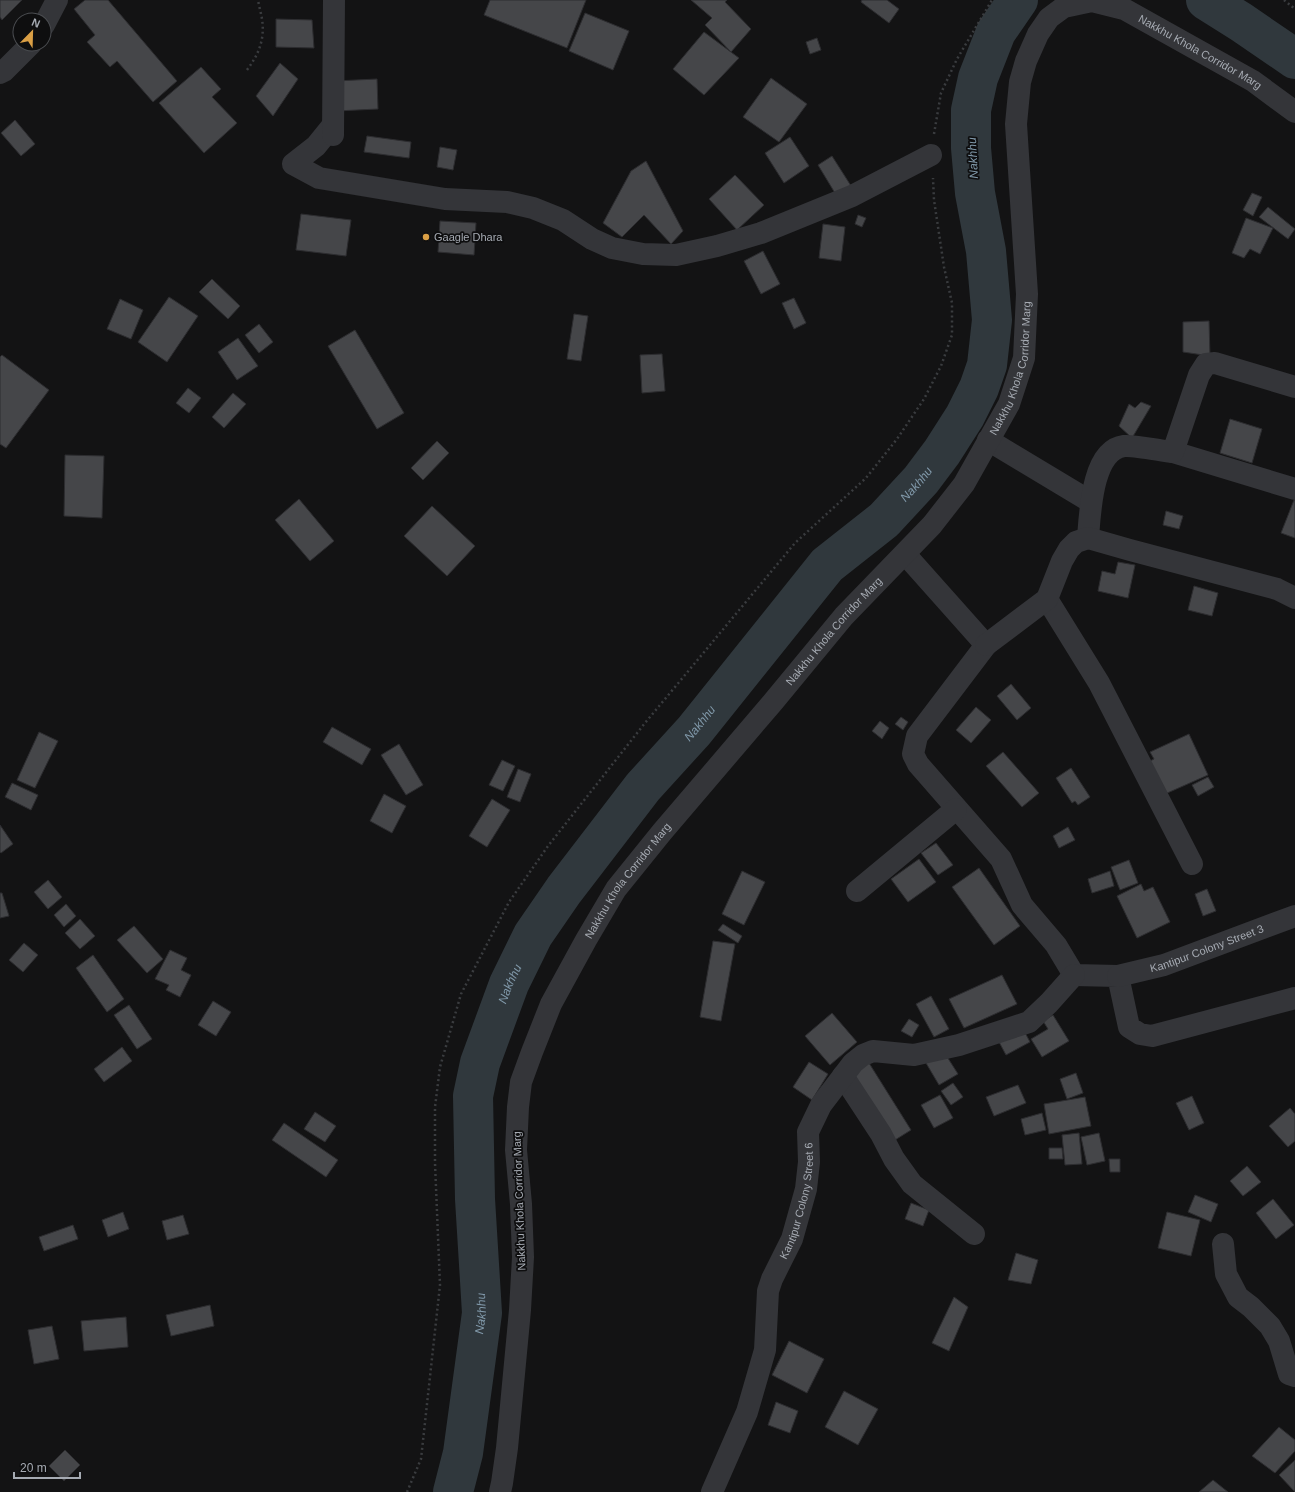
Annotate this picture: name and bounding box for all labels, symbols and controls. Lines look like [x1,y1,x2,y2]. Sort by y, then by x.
north arrow [12,12,52,52]
street label: Nakkhu Khola Corridor Marg [1136,12,1264,91]
text: N [30,16,42,30]
water label: Nakhhu [965,137,981,179]
place label: Gaagle Dhara [434,231,503,243]
marker: Gaagle Dhara [421,232,431,242]
street label: Nakkhu Khola Corridor Marg [987,301,1033,437]
water label: Nakhhu [898,464,935,505]
street label: Nakkhu Khola Corridor Marg [783,575,884,688]
water label: Nakhhu [681,703,719,744]
street label: Nakkhu Khola Corridor Marg [582,820,673,941]
street label: Kantipur Colony Street 3 [1149,922,1265,974]
water label: Nakhhu [495,962,525,1006]
street label: Nakkhu Khola Corridor Marg [511,1131,527,1271]
street label: Kantipur Colony Street 6 [777,1142,815,1261]
water label: Nakhhu [472,1292,489,1335]
scale bar [14,1454,80,1480]
text: 20 m [20,1461,47,1475]

